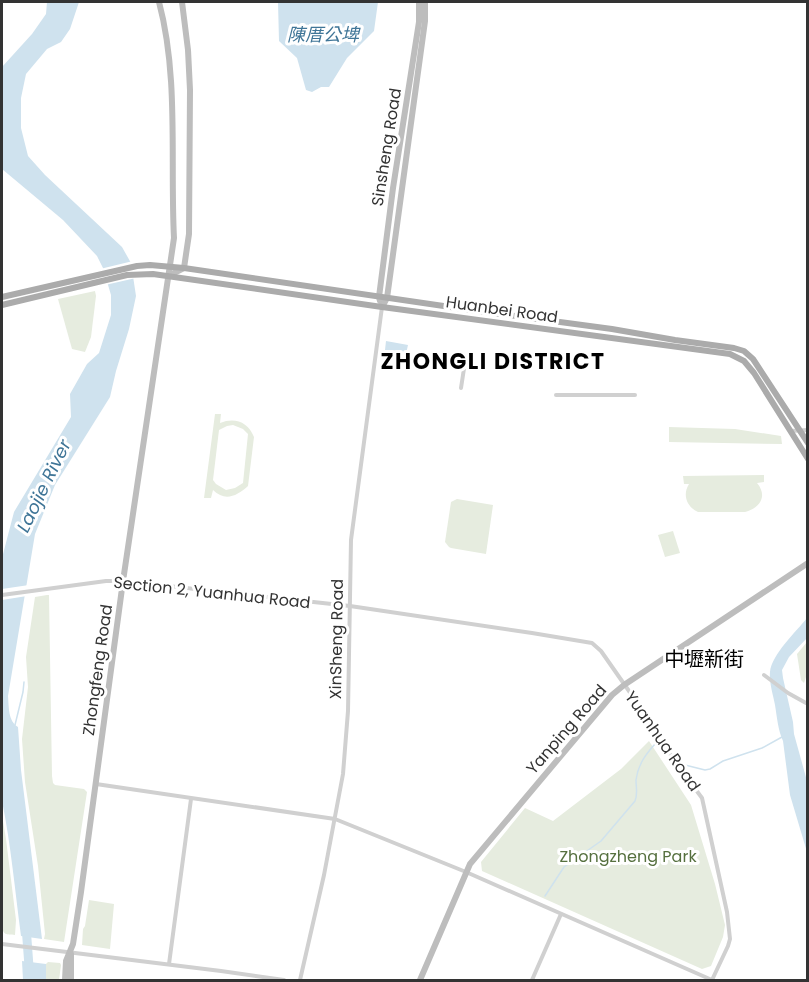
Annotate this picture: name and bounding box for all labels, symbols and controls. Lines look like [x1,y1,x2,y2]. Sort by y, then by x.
water label: 陳厝公埤 [287,22,361,47]
street label: Sinsheng Road [366,87,407,208]
street label: Huanbei Road [444,290,559,329]
district label: ZHONGLI DISTRICT [380,346,606,377]
water label: Laojie River [10,434,77,536]
street label: Section 2, Yuanhua Road [112,571,312,614]
street label: XinSheng Road [324,579,349,699]
street label: Zhongfeng Road [77,603,118,737]
district label: 中壢新街 [664,645,744,673]
street label: Yanping Road [521,679,612,779]
street label: Yuanhua Road [619,686,706,796]
park label: Zhongzheng Park [559,845,697,868]

